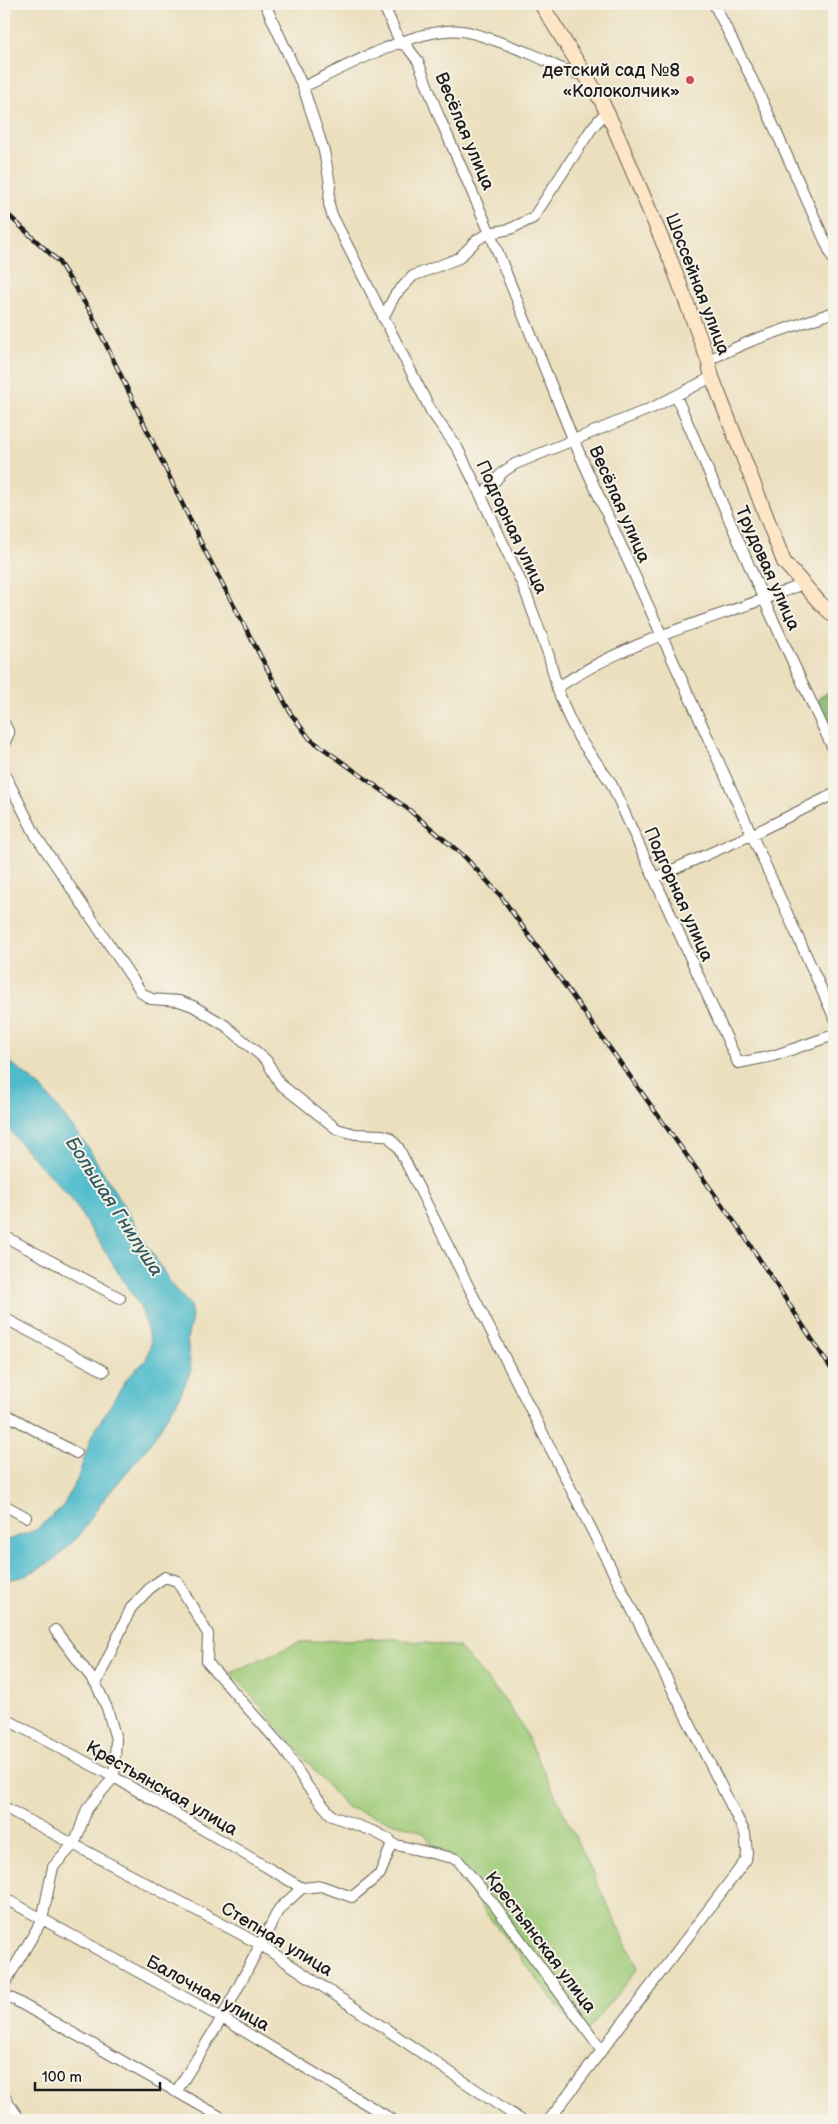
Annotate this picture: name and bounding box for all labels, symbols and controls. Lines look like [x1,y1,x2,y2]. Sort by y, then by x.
place label: детский сад №8 «Колоколчик» [542,60,680,102]
street label: Весёлая улица [430,69,499,193]
marker: детский сад №8 «Колоколчик» [684,74,696,86]
street label: Шоссейная улица [661,210,734,358]
street label: Весёлая улица [584,443,655,566]
street label: Подгорная улица [471,457,552,598]
street label: Трудовая улица [731,503,805,634]
street label: Подгорная улица [639,824,718,965]
water label: Большая Гнилуша [60,1133,168,1281]
street label: Крестьянская улица [82,1736,242,1841]
street label: Крестьянская улица [481,1867,601,2017]
street label: Степная улица [217,1898,337,1981]
street label: Балочная улица [143,1951,273,2036]
scale bar [35,2059,160,2091]
text: 100 m [42,2068,82,2087]

